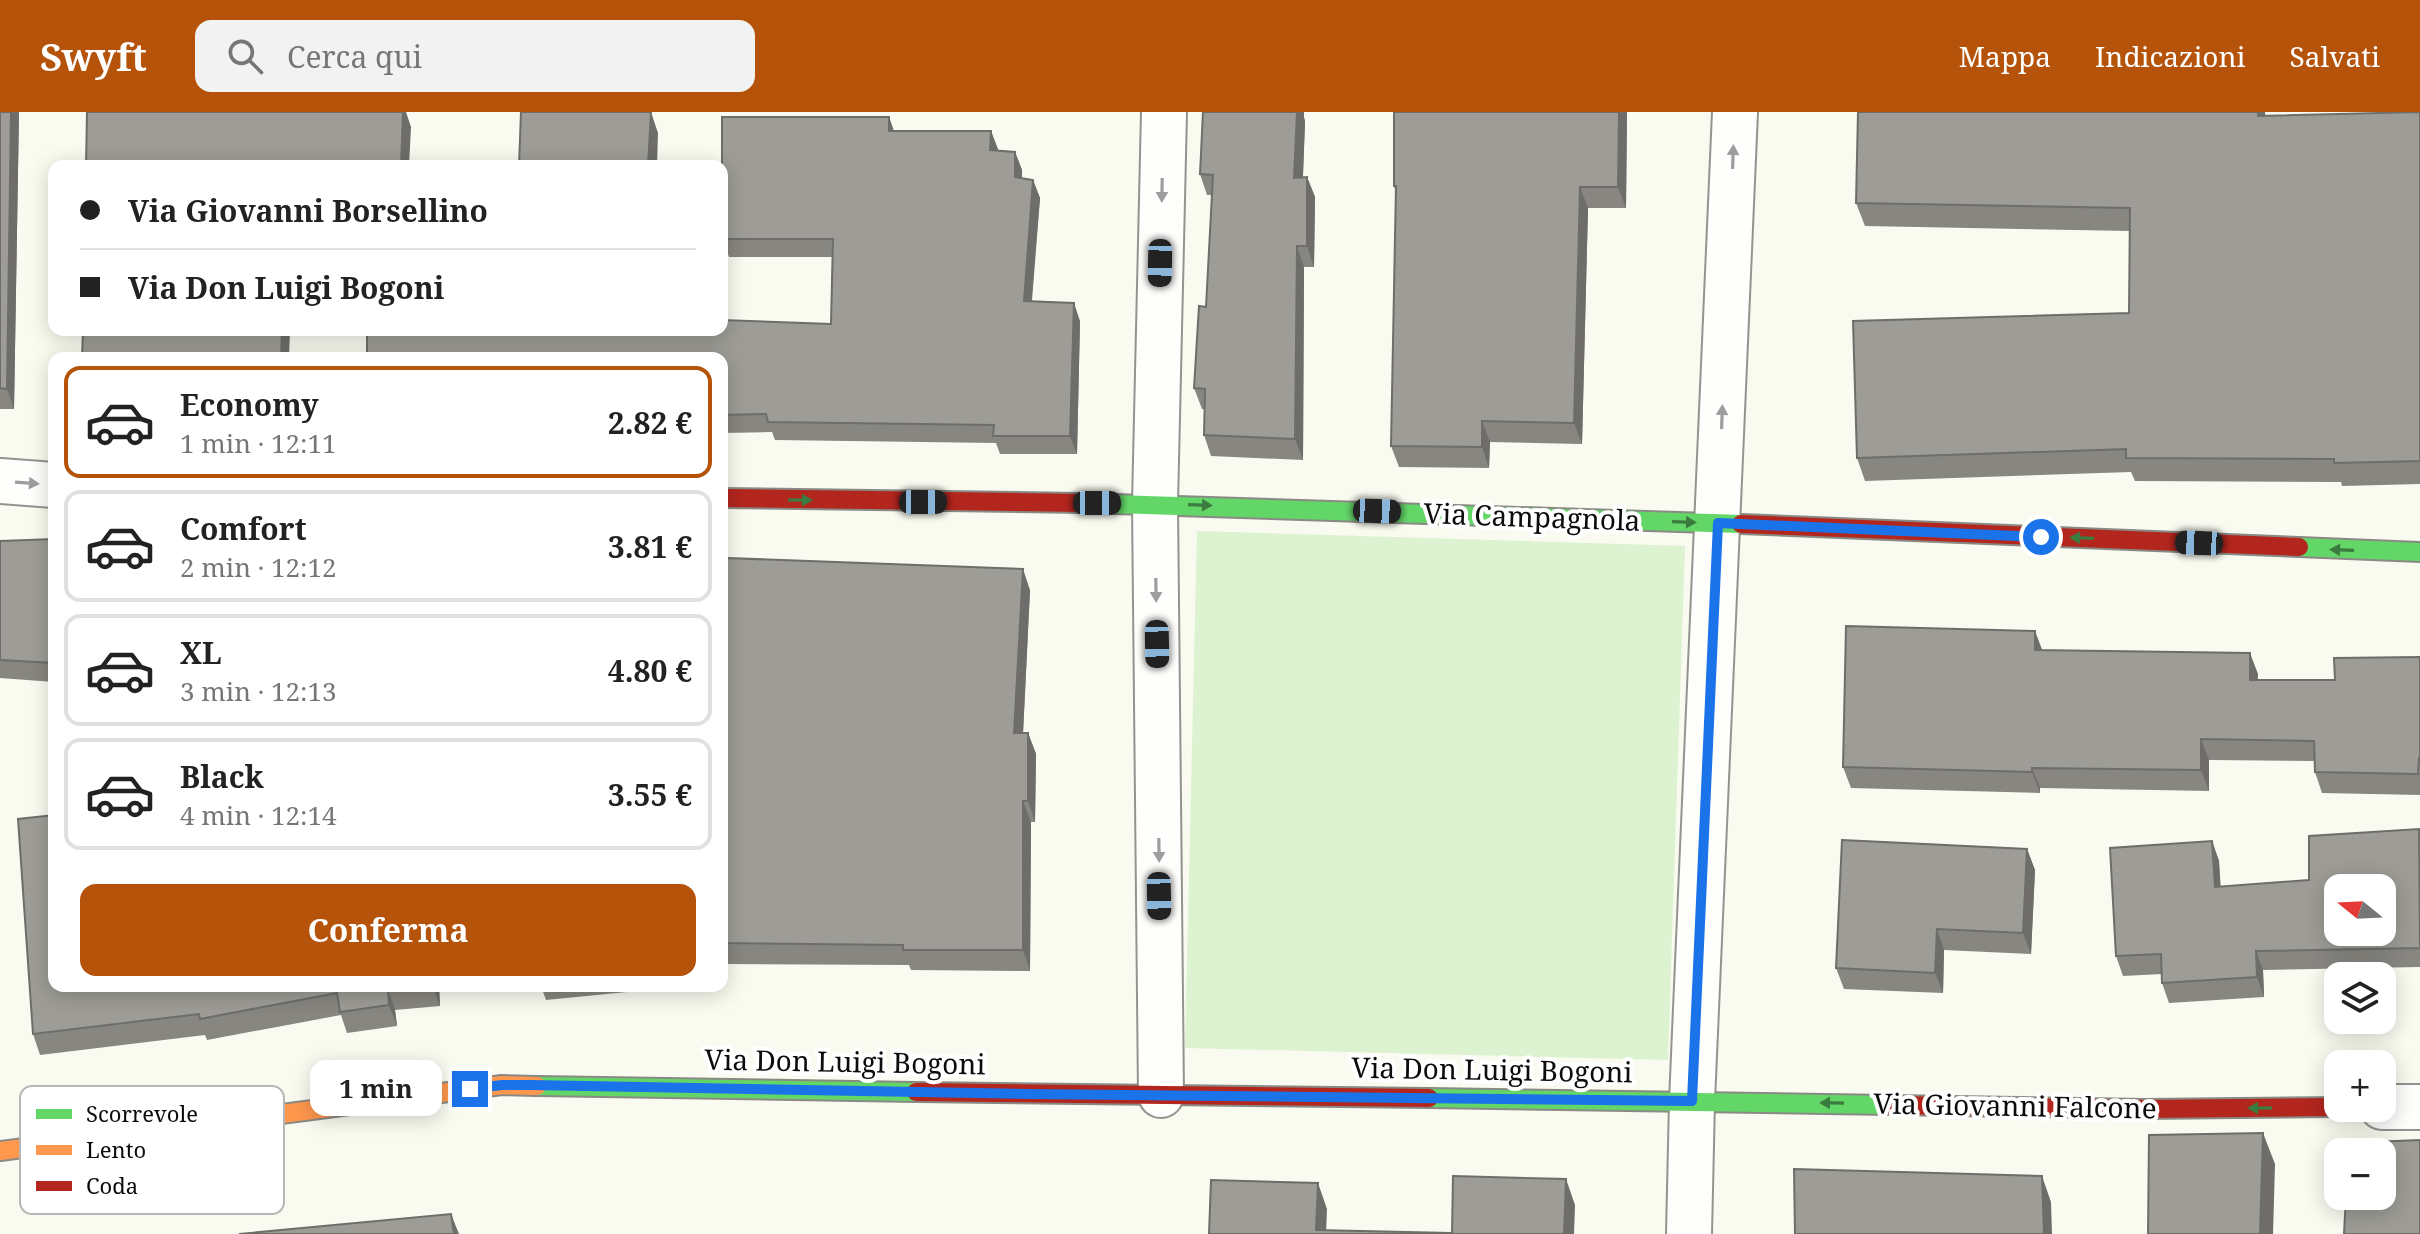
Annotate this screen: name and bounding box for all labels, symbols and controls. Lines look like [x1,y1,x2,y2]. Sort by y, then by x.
search box [195,20,755,92]
text: Swyft [40,30,147,82]
icon: search [223,34,267,78]
text: Cerca qui [287,36,422,77]
text: Mappa [1959,37,2051,75]
text: Indicazioni [2095,37,2246,75]
text: Salvati [2290,37,2380,75]
one-way arrow [1727,144,1740,169]
one-way arrow [1156,178,1168,203]
text: Via Giovanni Borsellino [128,190,488,231]
car [1148,239,1172,287]
text: Via Don Luigi Bogoni [128,267,444,308]
text: Economy [180,384,319,425]
icon: car [84,386,156,458]
text: 2.82 € [608,402,692,443]
one-way arrow [1716,404,1729,429]
text: 1 min · 12:11 [180,425,337,461]
one-way arrow [15,477,40,490]
car [899,490,947,514]
car [1073,491,1121,515]
street label: Via Campagnola [1423,493,1641,539]
one-way arrow [788,494,813,506]
car [1353,498,1401,524]
one-way arrow [1188,499,1213,512]
text: Comfort [180,508,307,549]
icon: car [84,510,156,582]
one-way arrow [1672,515,1697,528]
route start [2023,519,2059,555]
text: 3.81 € [608,526,692,567]
car [2175,530,2223,556]
one-way arrow [2069,532,2094,545]
one-way arrow [2329,543,2354,556]
text: 2 min · 12:12 [180,549,337,585]
one-way arrow [1150,578,1162,603]
car [1145,620,1169,668]
text: XL [180,632,222,673]
icon: car [84,634,156,706]
text: 4.80 € [608,650,692,691]
text: 3 min · 12:13 [180,673,337,709]
text: Black [180,756,264,797]
icon: car [84,758,156,830]
text: 3.55 € [608,774,692,815]
text: 4 min · 12:14 [180,797,337,833]
one-way arrow [1153,838,1165,863]
car [1147,872,1171,920]
north arrow [2324,874,2396,946]
map controls [2324,874,2396,1210]
button: Conferma [80,884,696,976]
button: layers [2324,962,2396,1034]
street label: Via Don Luigi Bogoni [704,1040,986,1082]
street label: Via Don Luigi Bogoni [1351,1048,1633,1090]
button: + [2324,1050,2396,1122]
callout: 1 min [310,1061,442,1117]
text: 1 min [339,1070,413,1106]
route end [452,1071,488,1107]
street label: Via Giovanni Falcone [1873,1084,2157,1126]
legend [20,1086,284,1214]
one-way arrow [1819,1097,1844,1109]
text: Scorrevole [86,1098,198,1128]
one-way arrow [2247,1102,2272,1114]
text: Lento [86,1134,146,1164]
button: − [2324,1138,2396,1210]
text: Coda [86,1170,138,1200]

